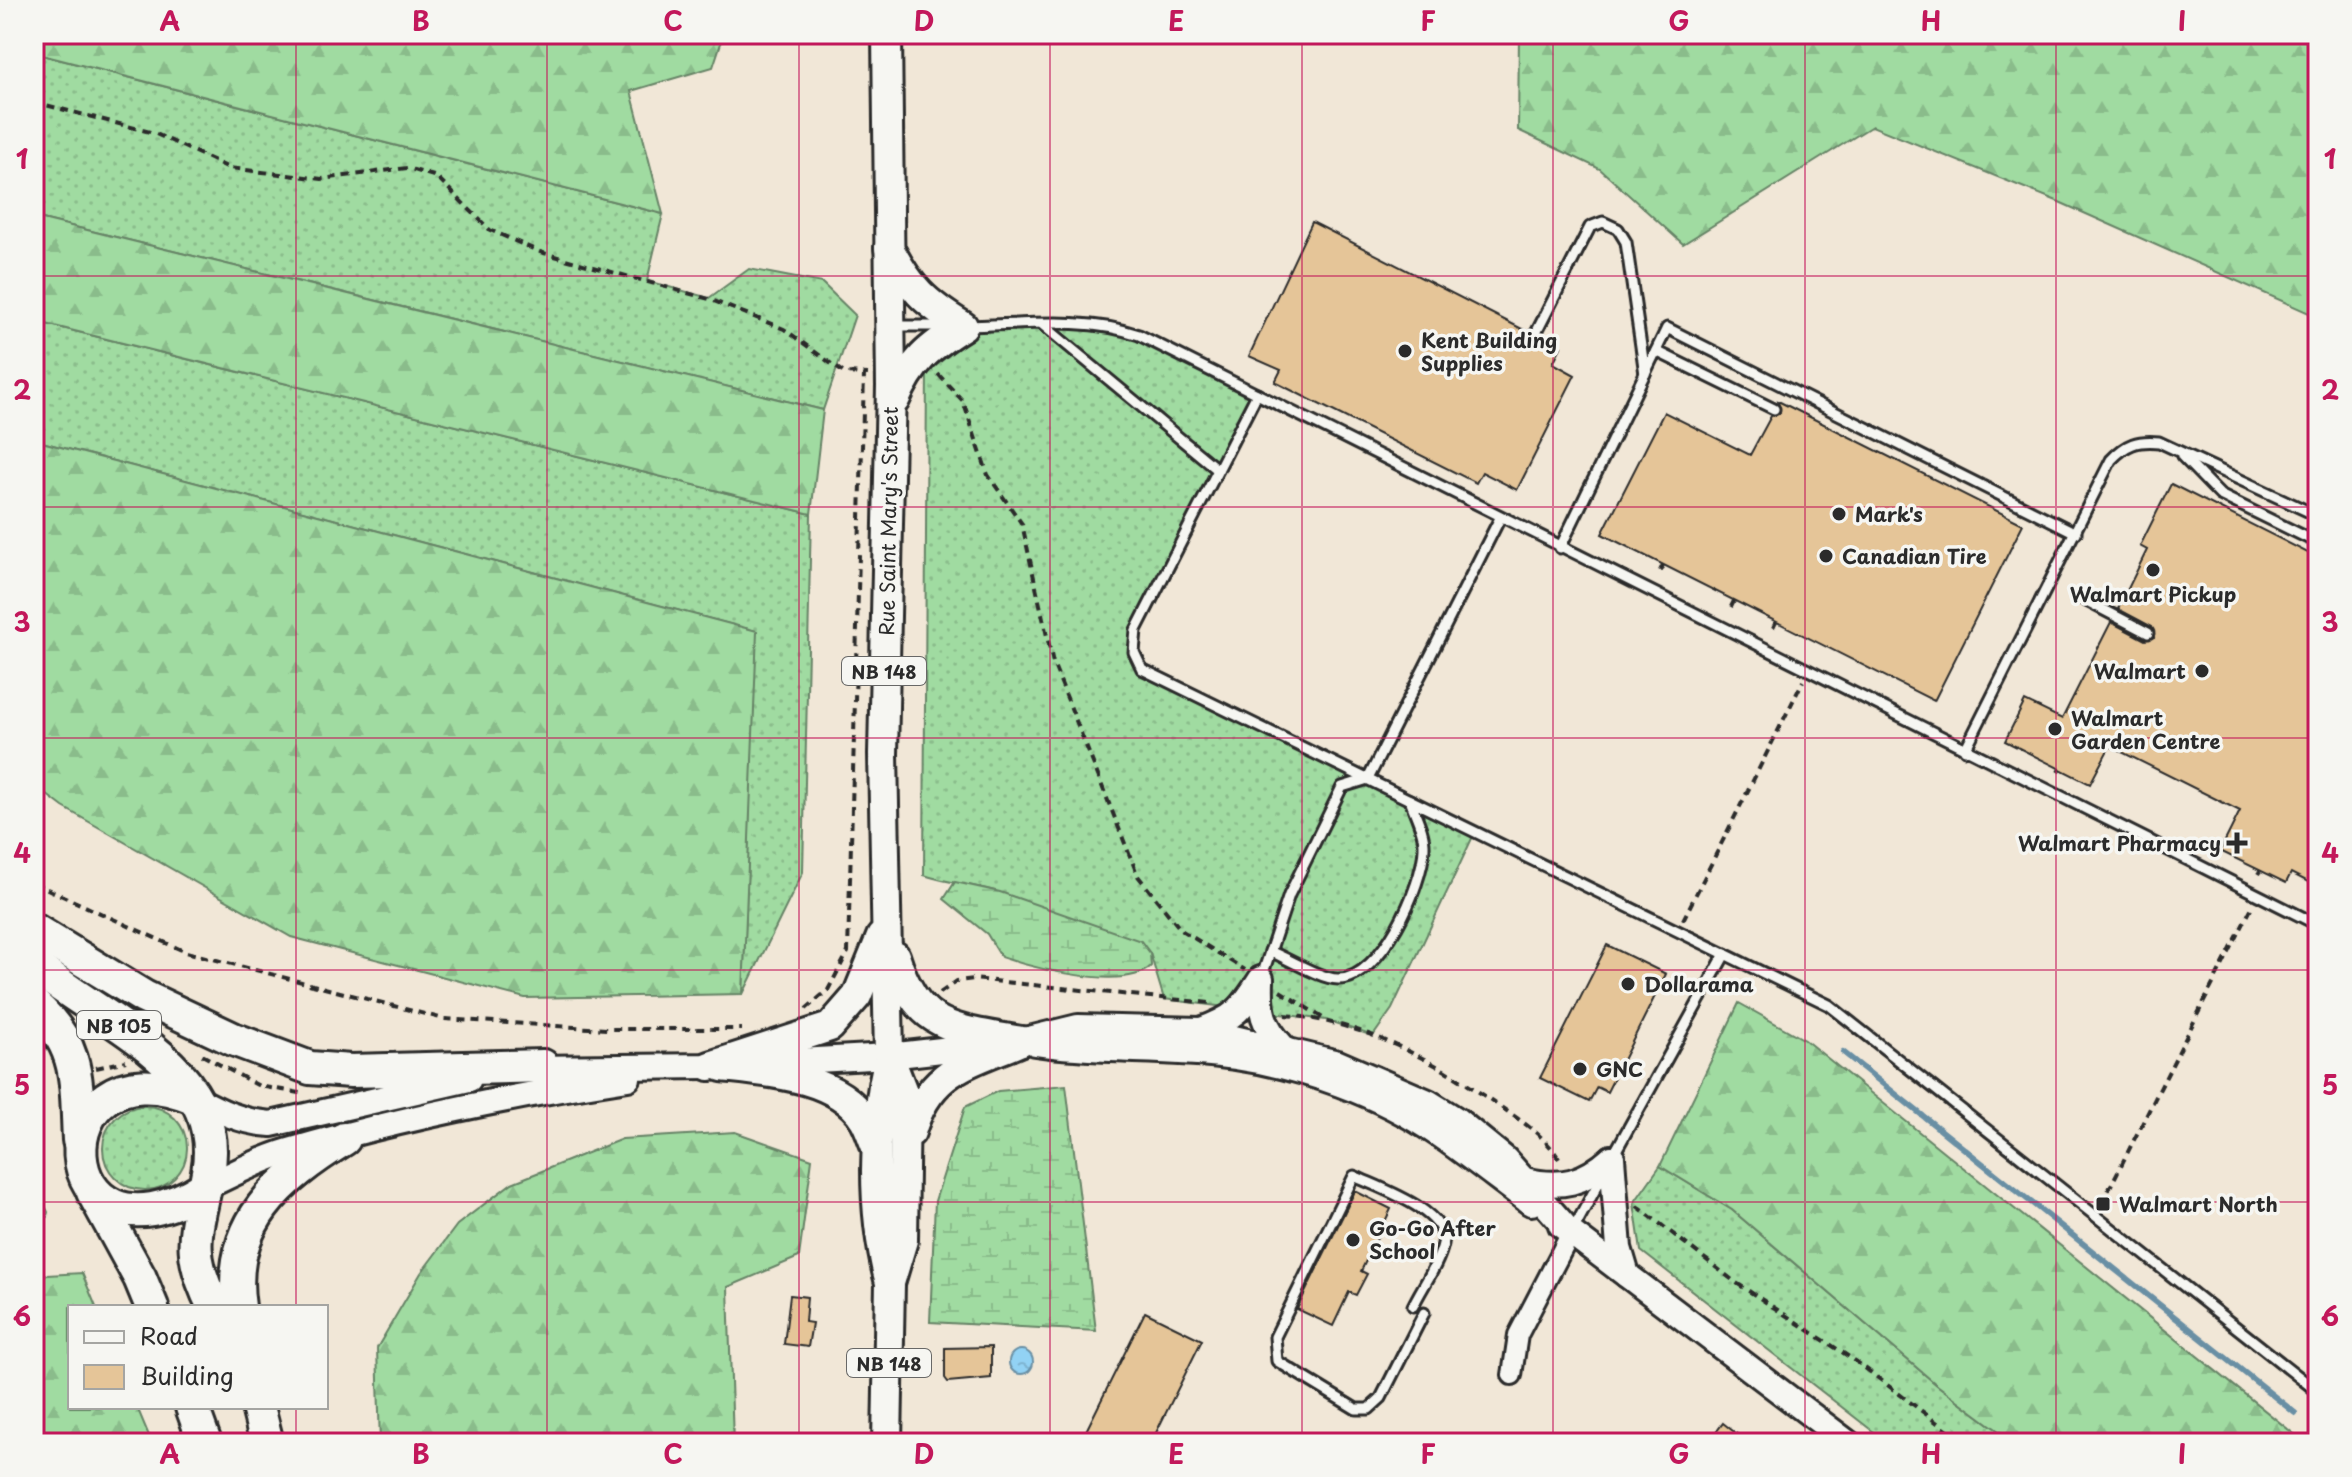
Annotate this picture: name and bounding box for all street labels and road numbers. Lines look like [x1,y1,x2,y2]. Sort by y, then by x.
street label: Rue Saint Mary's Street [871,406,905,636]
road number: NB 148 [842,657,926,685]
road number: NB 105 [77,1011,161,1039]
road number: NB 148 [847,1349,931,1377]

